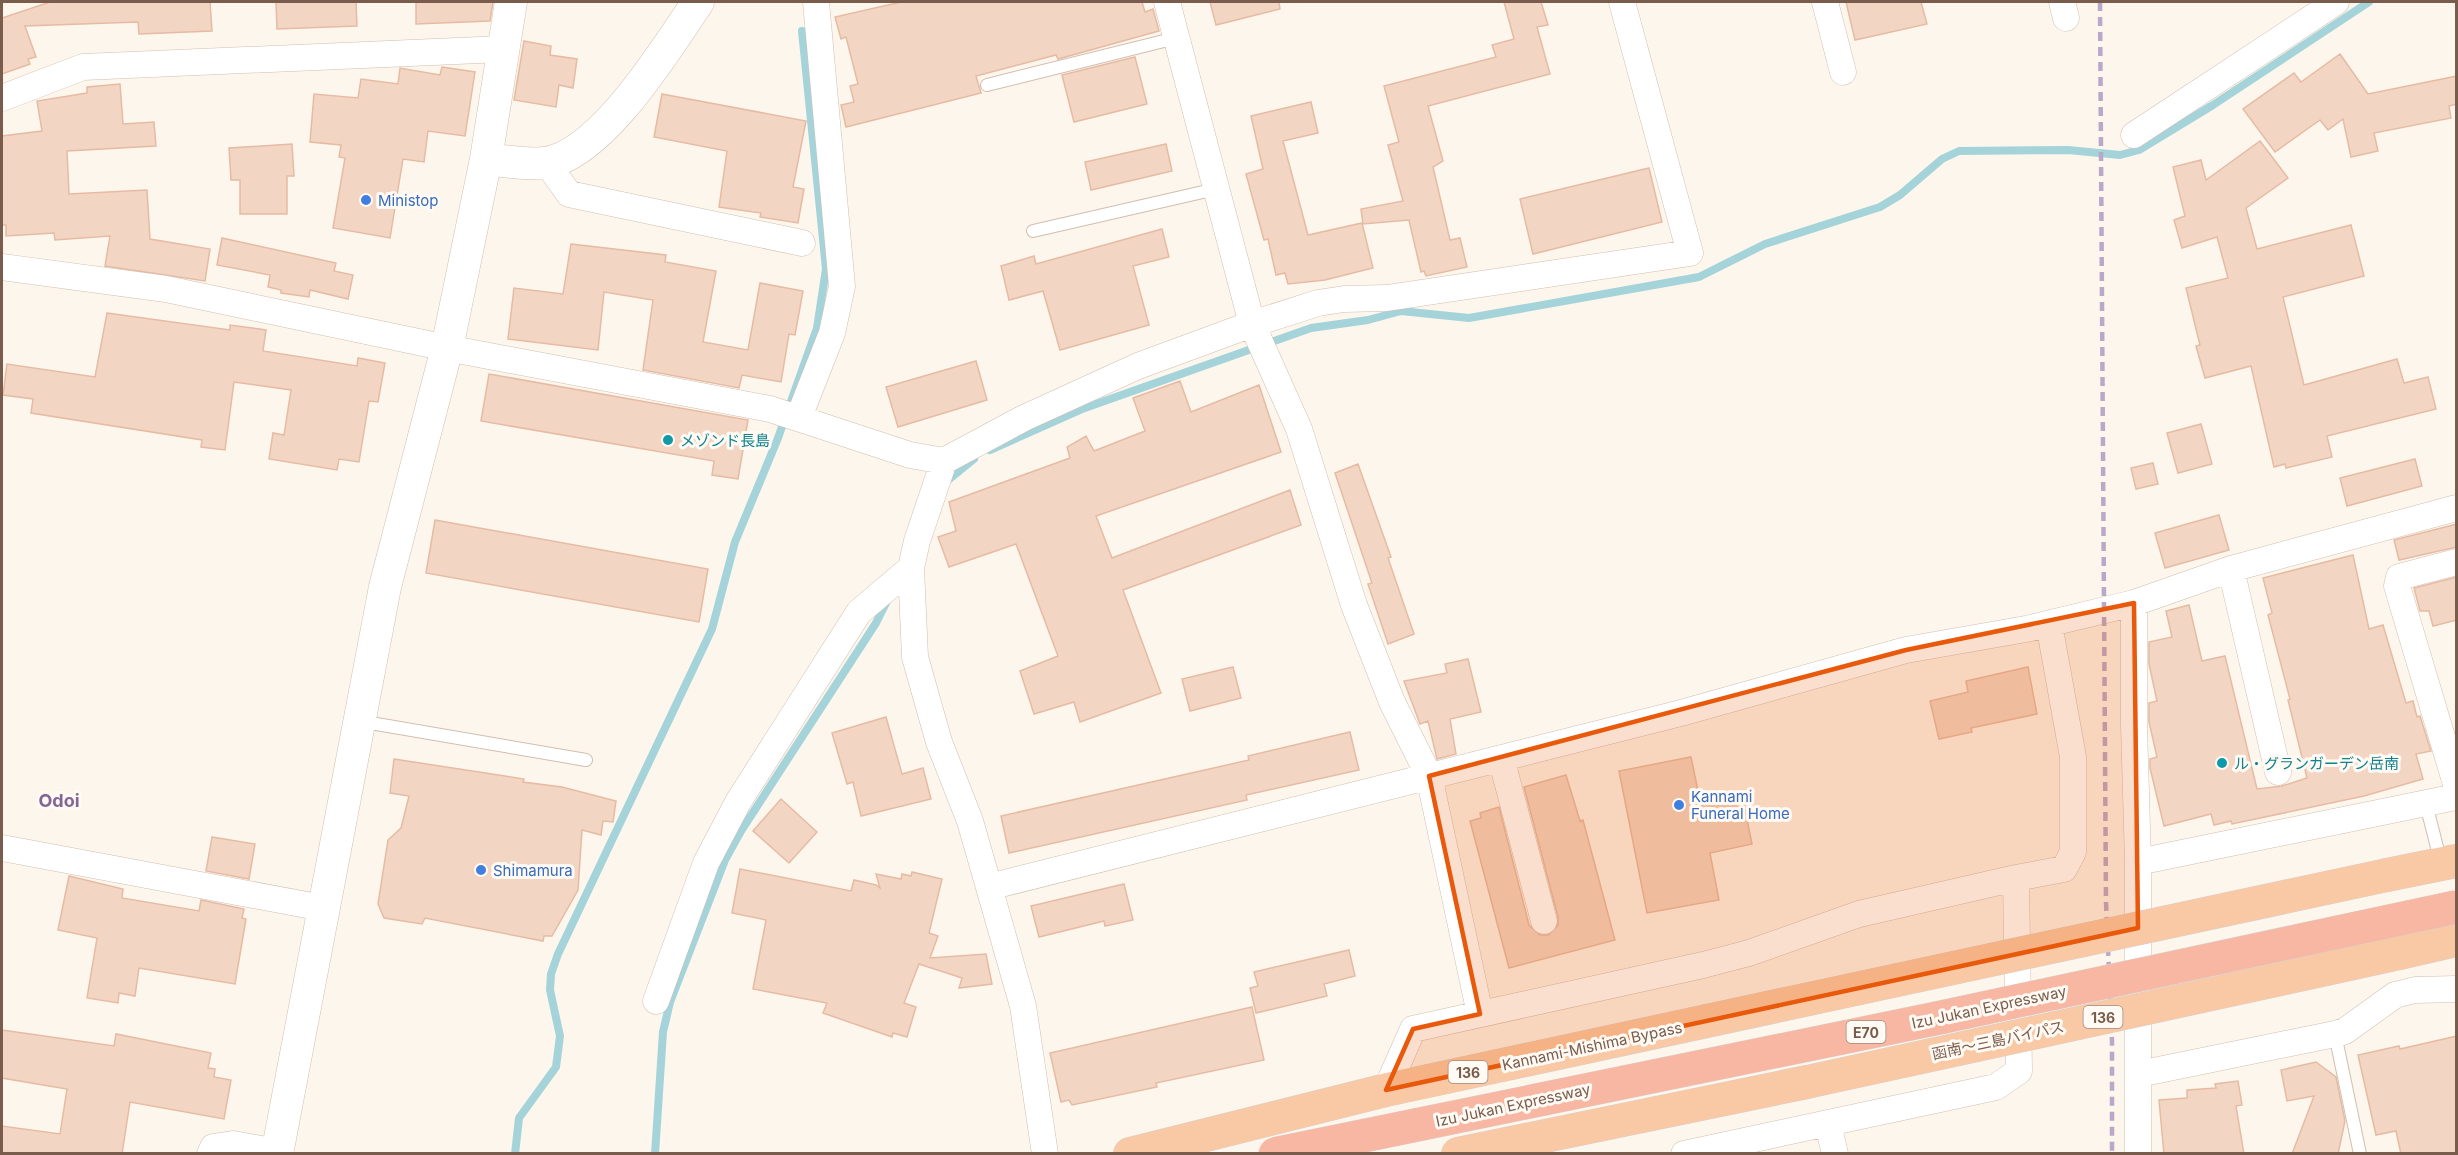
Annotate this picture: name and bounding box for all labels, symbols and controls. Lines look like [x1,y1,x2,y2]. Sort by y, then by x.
place label: Ministop [378,191,439,210]
marker: Ministop [359,193,373,207]
place label: メゾンド長島 [680,431,770,450]
marker: メゾンド長島 [661,433,675,447]
place label: ル・グランガーデン岳南 [2234,754,2399,773]
marker: ル・グランガーデン岳南 [2215,756,2229,770]
place label: Kannami Funeral Home [1691,787,1790,823]
district label: Odoi [38,790,80,811]
marker: Kannami Funeral Home [1672,798,1686,812]
place label: Shimamura [493,861,573,880]
marker: Shimamura [474,863,488,877]
street label: Izu Jukan Expressway [1910,981,2069,1033]
road number: 136 [2084,1006,2122,1028]
street label: 函南～三島バイパス [1930,1017,2066,1063]
street label: Kannami-Mishima Bypass [1500,1018,1684,1074]
road number: E70 [1846,1021,1886,1043]
road number: 136 [1448,1061,1488,1083]
street label: Izu Jukan Expressway [1434,1079,1593,1131]

